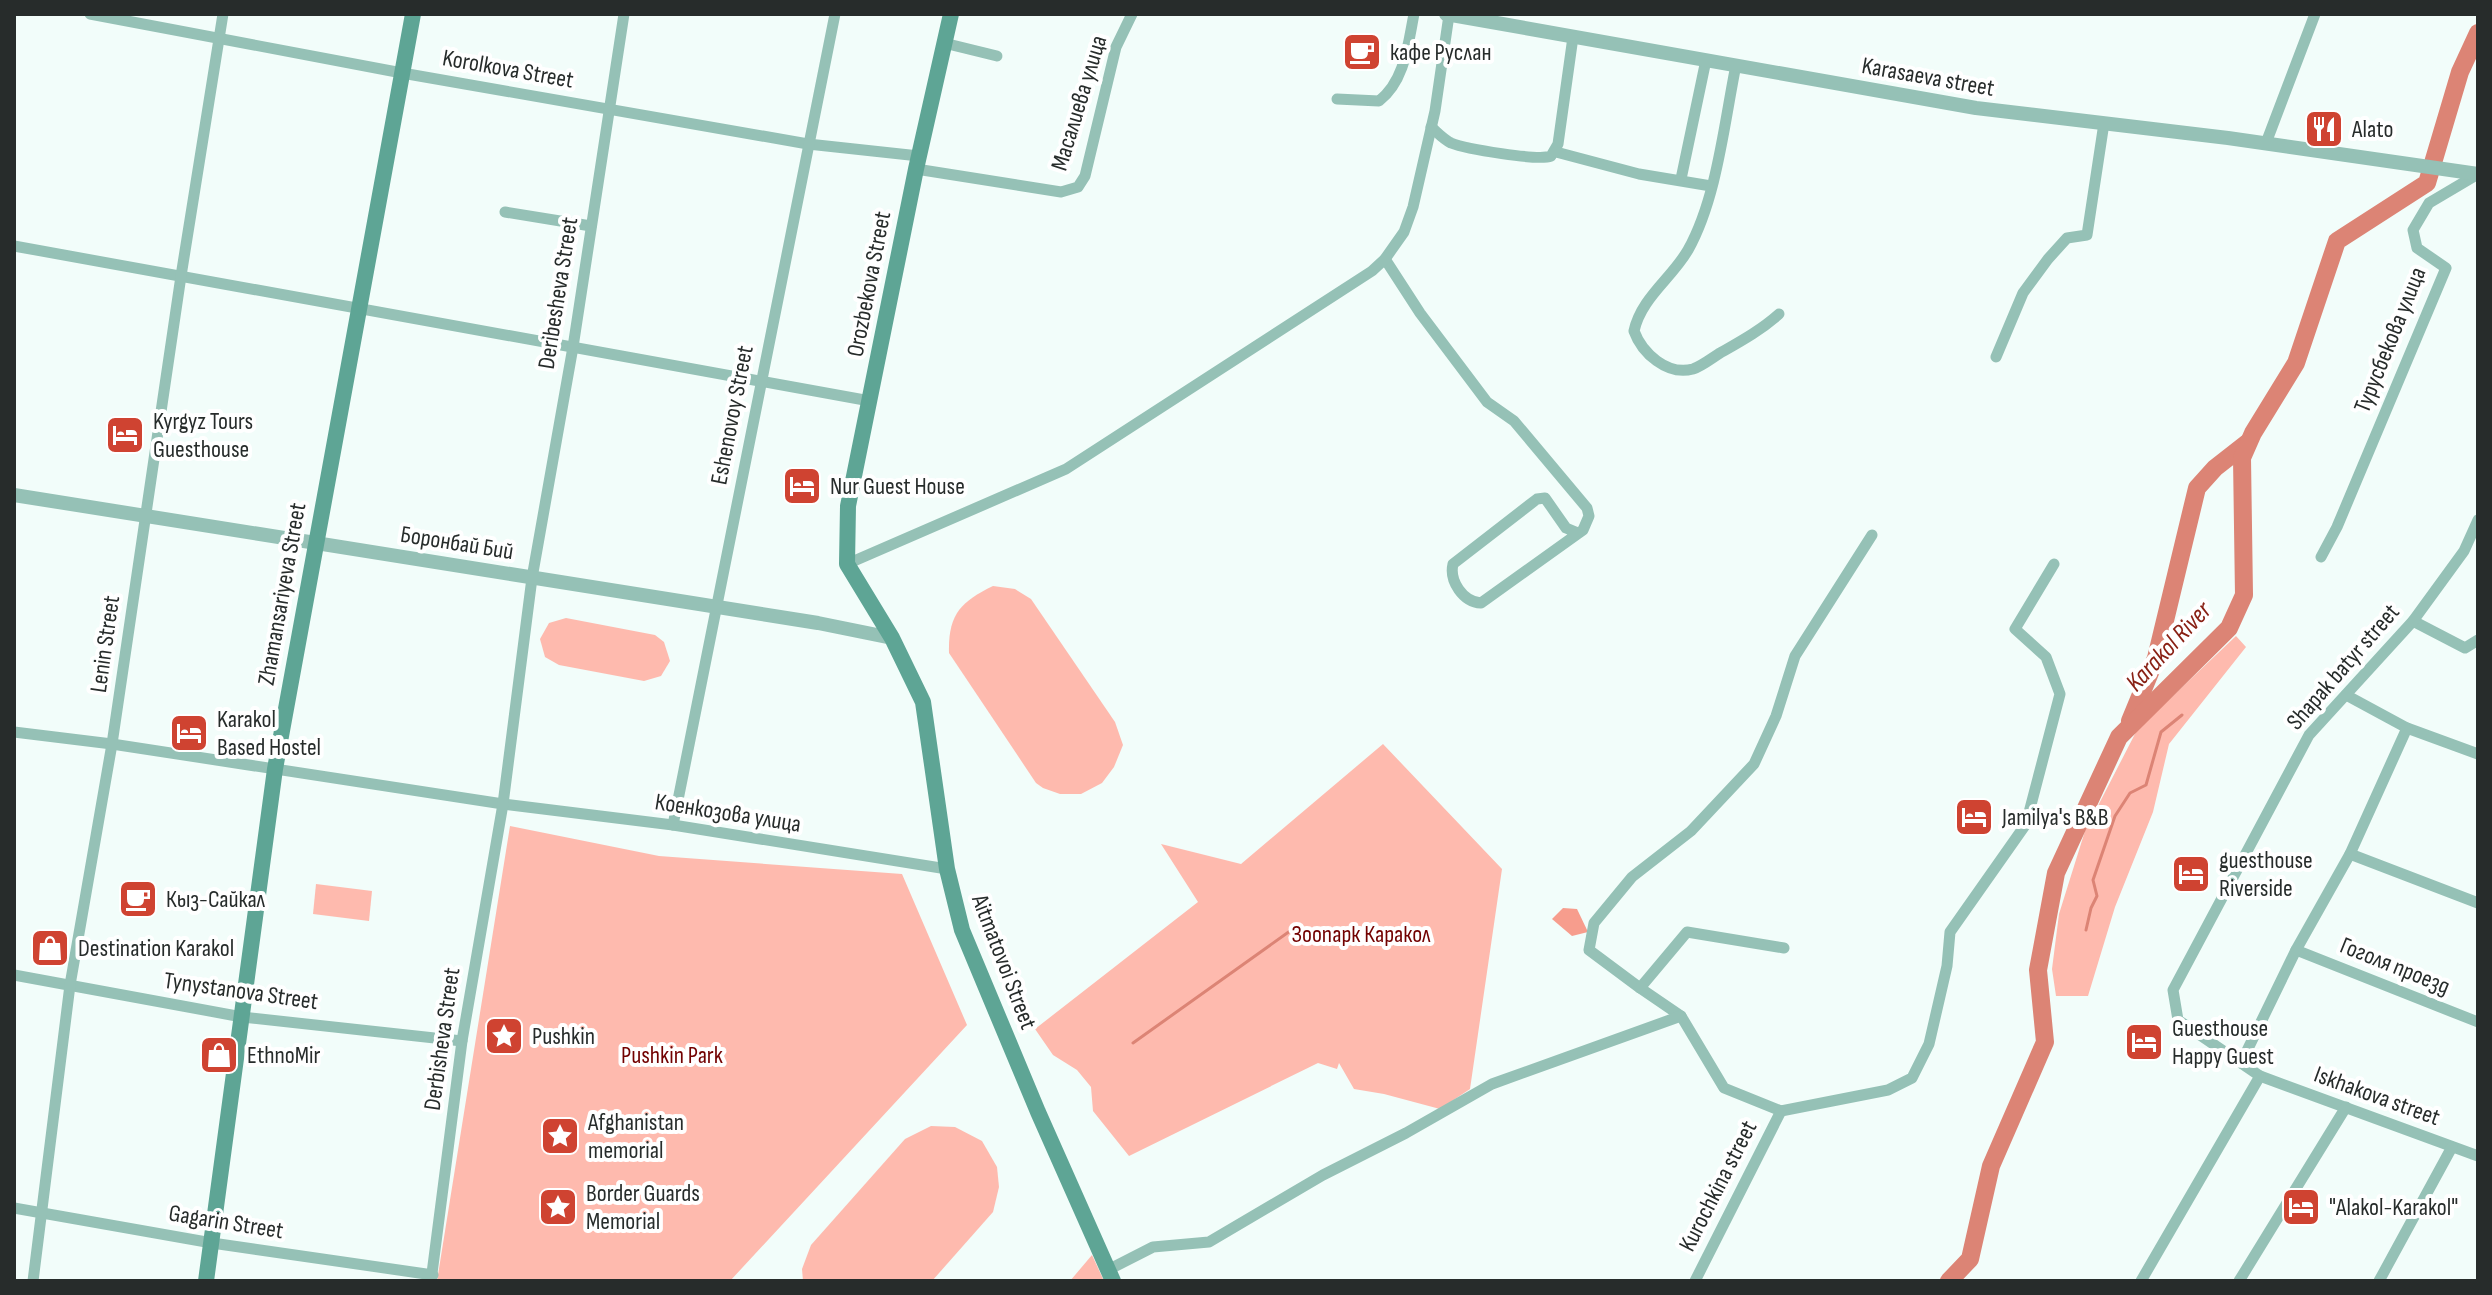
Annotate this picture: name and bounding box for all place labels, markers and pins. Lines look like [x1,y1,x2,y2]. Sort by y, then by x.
cafe icon: кафе Руслан [1341,31,1383,73]
place label: кафе Руслан [1390,38,1492,67]
restaurant icon: Alato [2303,108,2345,150]
place label: Alato [2351,115,2393,144]
place label: Kyrgyz Tours Guesthouse [153,407,253,464]
hotel icon: Kyrgyz Tours Guesthouse [104,414,146,456]
hotel icon: Nur Guest House [781,465,823,507]
place label: Nur Guest House [830,472,965,501]
place label: Karakol Based Hostel [217,705,321,762]
hotel icon: Karakol Based Hostel [168,712,210,754]
hotel icon: Jamilya's B&B [1953,796,1995,838]
place label: Jamilya's B&B [2001,803,2108,832]
place label: guesthouse Riverside [2219,846,2313,903]
hotel icon: guesthouse Riverside [2170,853,2212,895]
cafe icon: Кыз-Сайкал [117,878,159,920]
place label: Кыз-Сайкал [166,885,266,914]
shop icon: Destination Karakol [29,927,71,969]
place label: Destination Karakol [78,934,234,963]
place label: Guesthouse Happy Guest [2172,1014,2274,1071]
place icon: Pushkin [483,1015,525,1057]
hotel icon: Guesthouse Happy Guest [2123,1021,2165,1063]
place label: Pushkin [532,1022,595,1051]
shop icon: EthnoMir [198,1034,240,1076]
place label: EthnoMir [247,1041,321,1070]
place label: Afghanistan memorial [587,1108,684,1165]
place icon: Afghanistan memorial [539,1115,581,1157]
place label: Border Guards Memorial [586,1179,700,1236]
place icon: Border Guards Memorial [537,1186,579,1228]
hotel icon: "Alakol-Karakol" [2280,1186,2322,1228]
place label: "Alakol-Karakol" [2329,1193,2458,1222]

